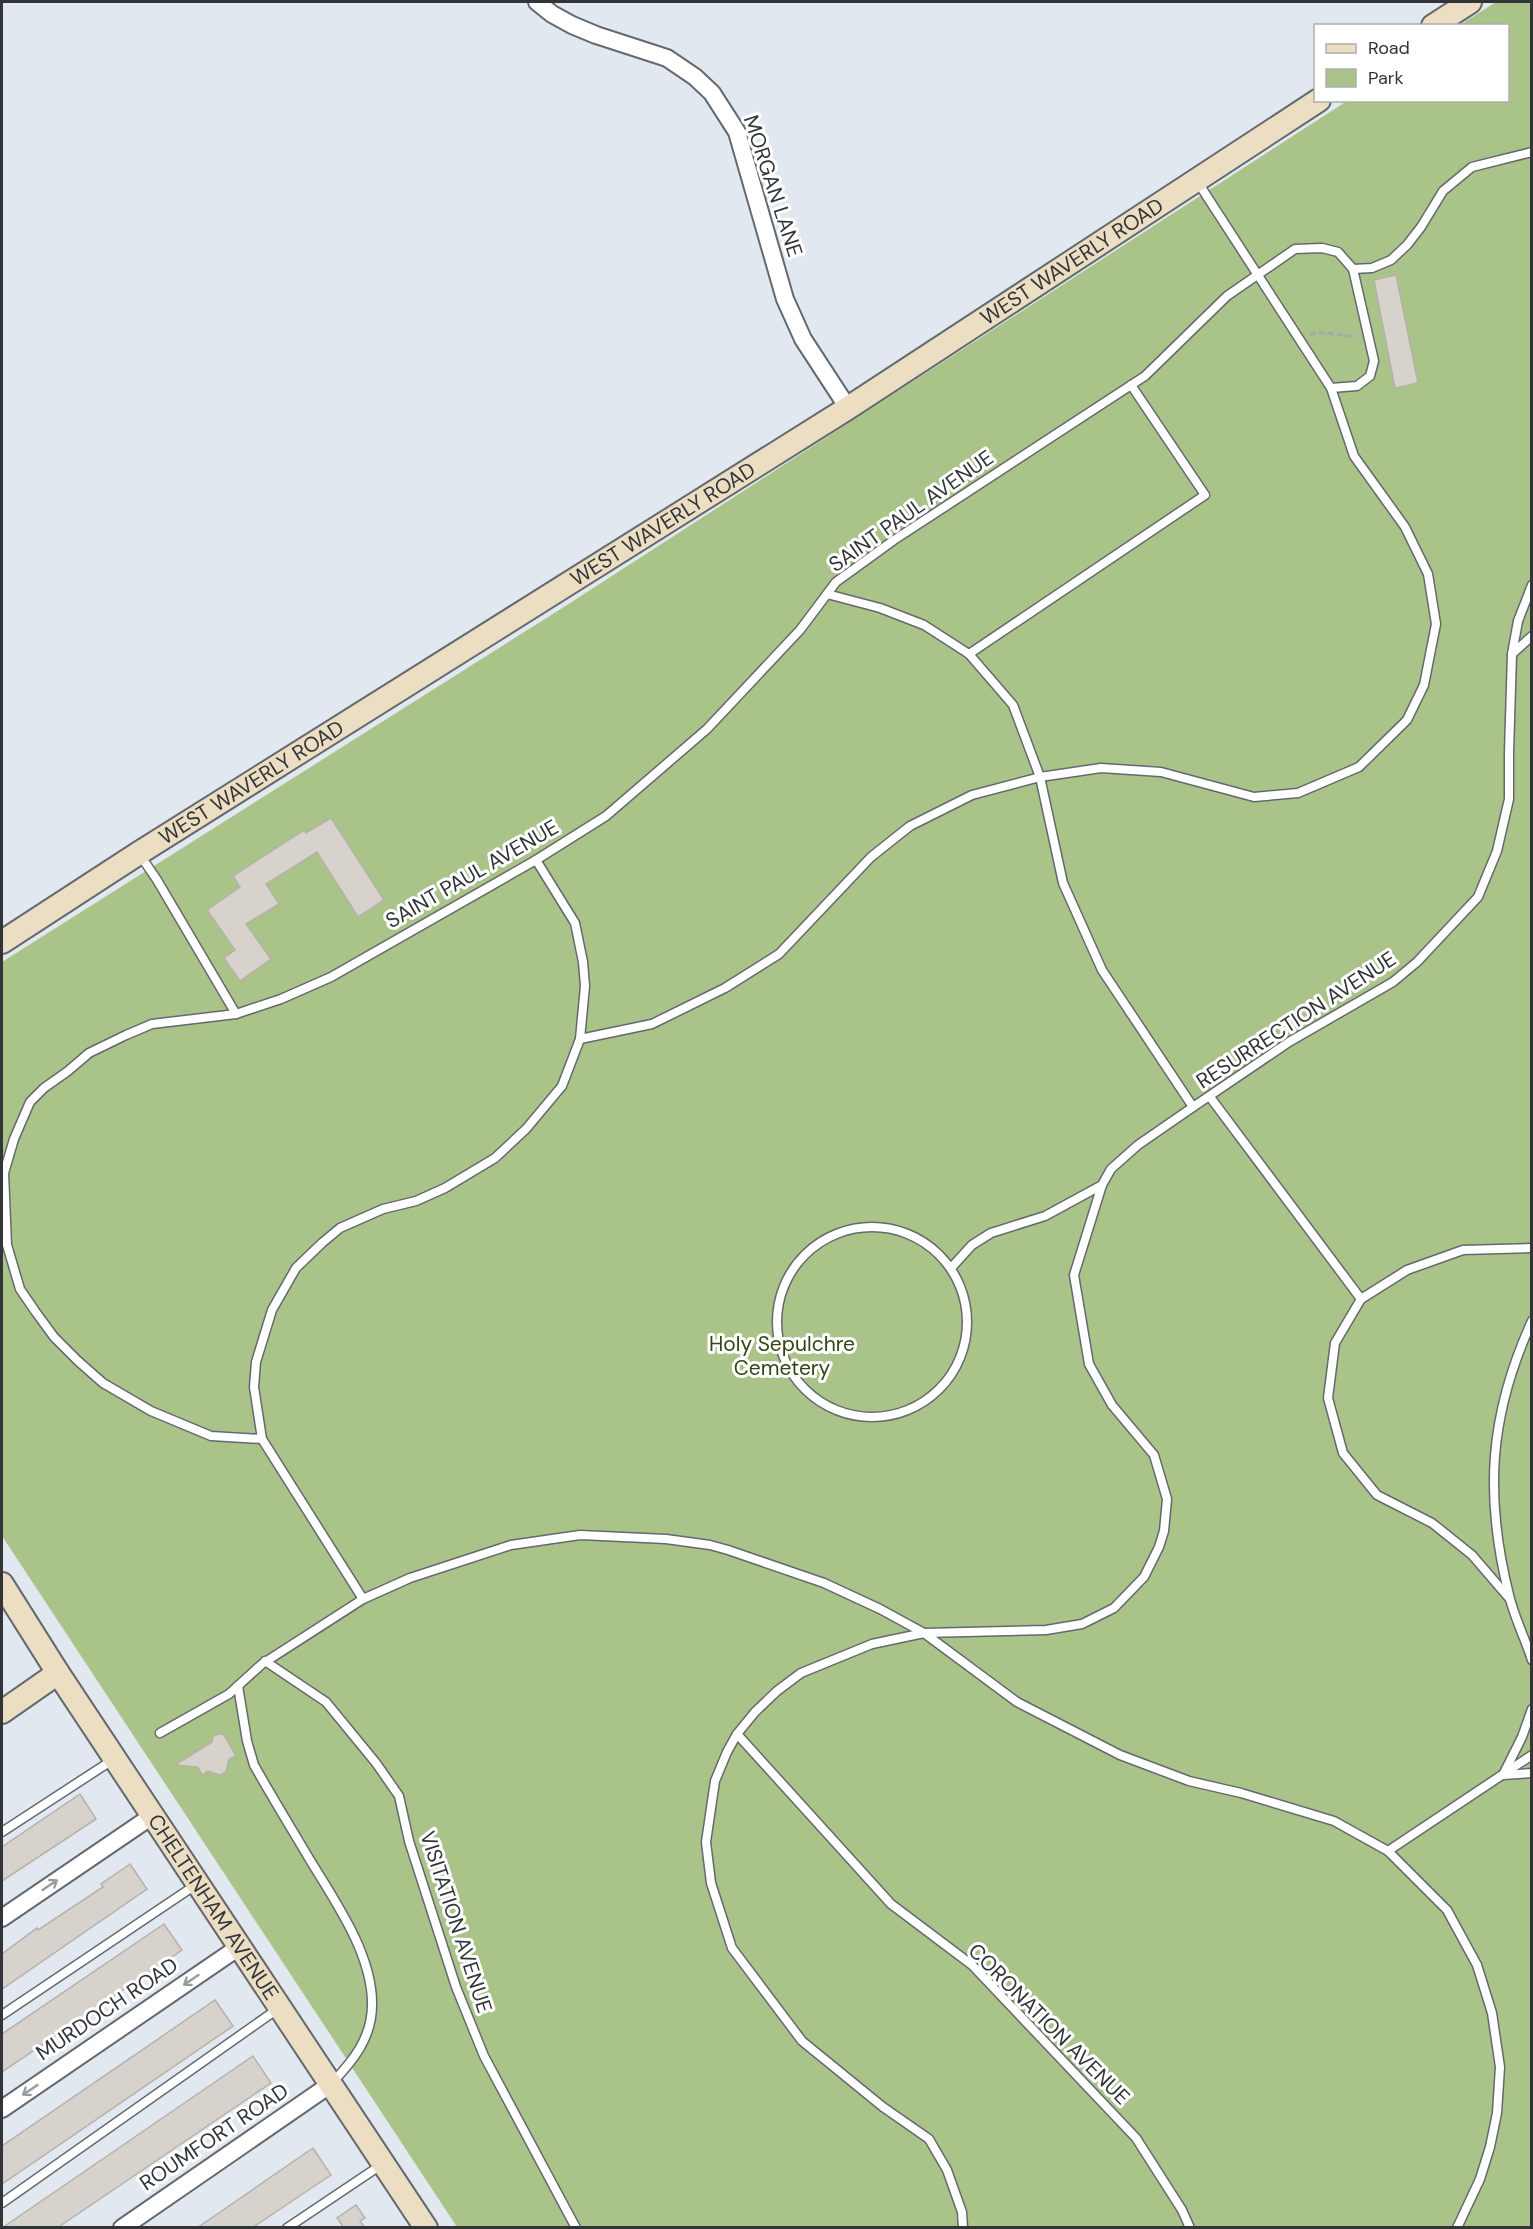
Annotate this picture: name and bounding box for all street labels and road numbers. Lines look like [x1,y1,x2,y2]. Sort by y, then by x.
street label: MORGAN LANE [737,111,809,261]
street label: WEST WAVERLY ROAD [975,191,1169,332]
street label: SAINT PAUL AVENUE [823,444,999,578]
street label: WEST WAVERLY ROAD [565,456,761,593]
street label: WEST WAVERLY ROAD [153,714,349,851]
street label: SAINT PAUL AVENUE [381,813,563,935]
street label: RESURRECTION AVENUE [1191,945,1401,1095]
street label: CHELTENHAM AVENUE [141,1809,285,2006]
street label: VISITATION AVENUE [413,1828,499,2016]
street label: CORONATION AVENUE [962,1937,1136,2111]
street label: MURDOCH ROAD [31,1951,183,2067]
street label: ROUMFORT ROAD [134,2077,294,2197]

